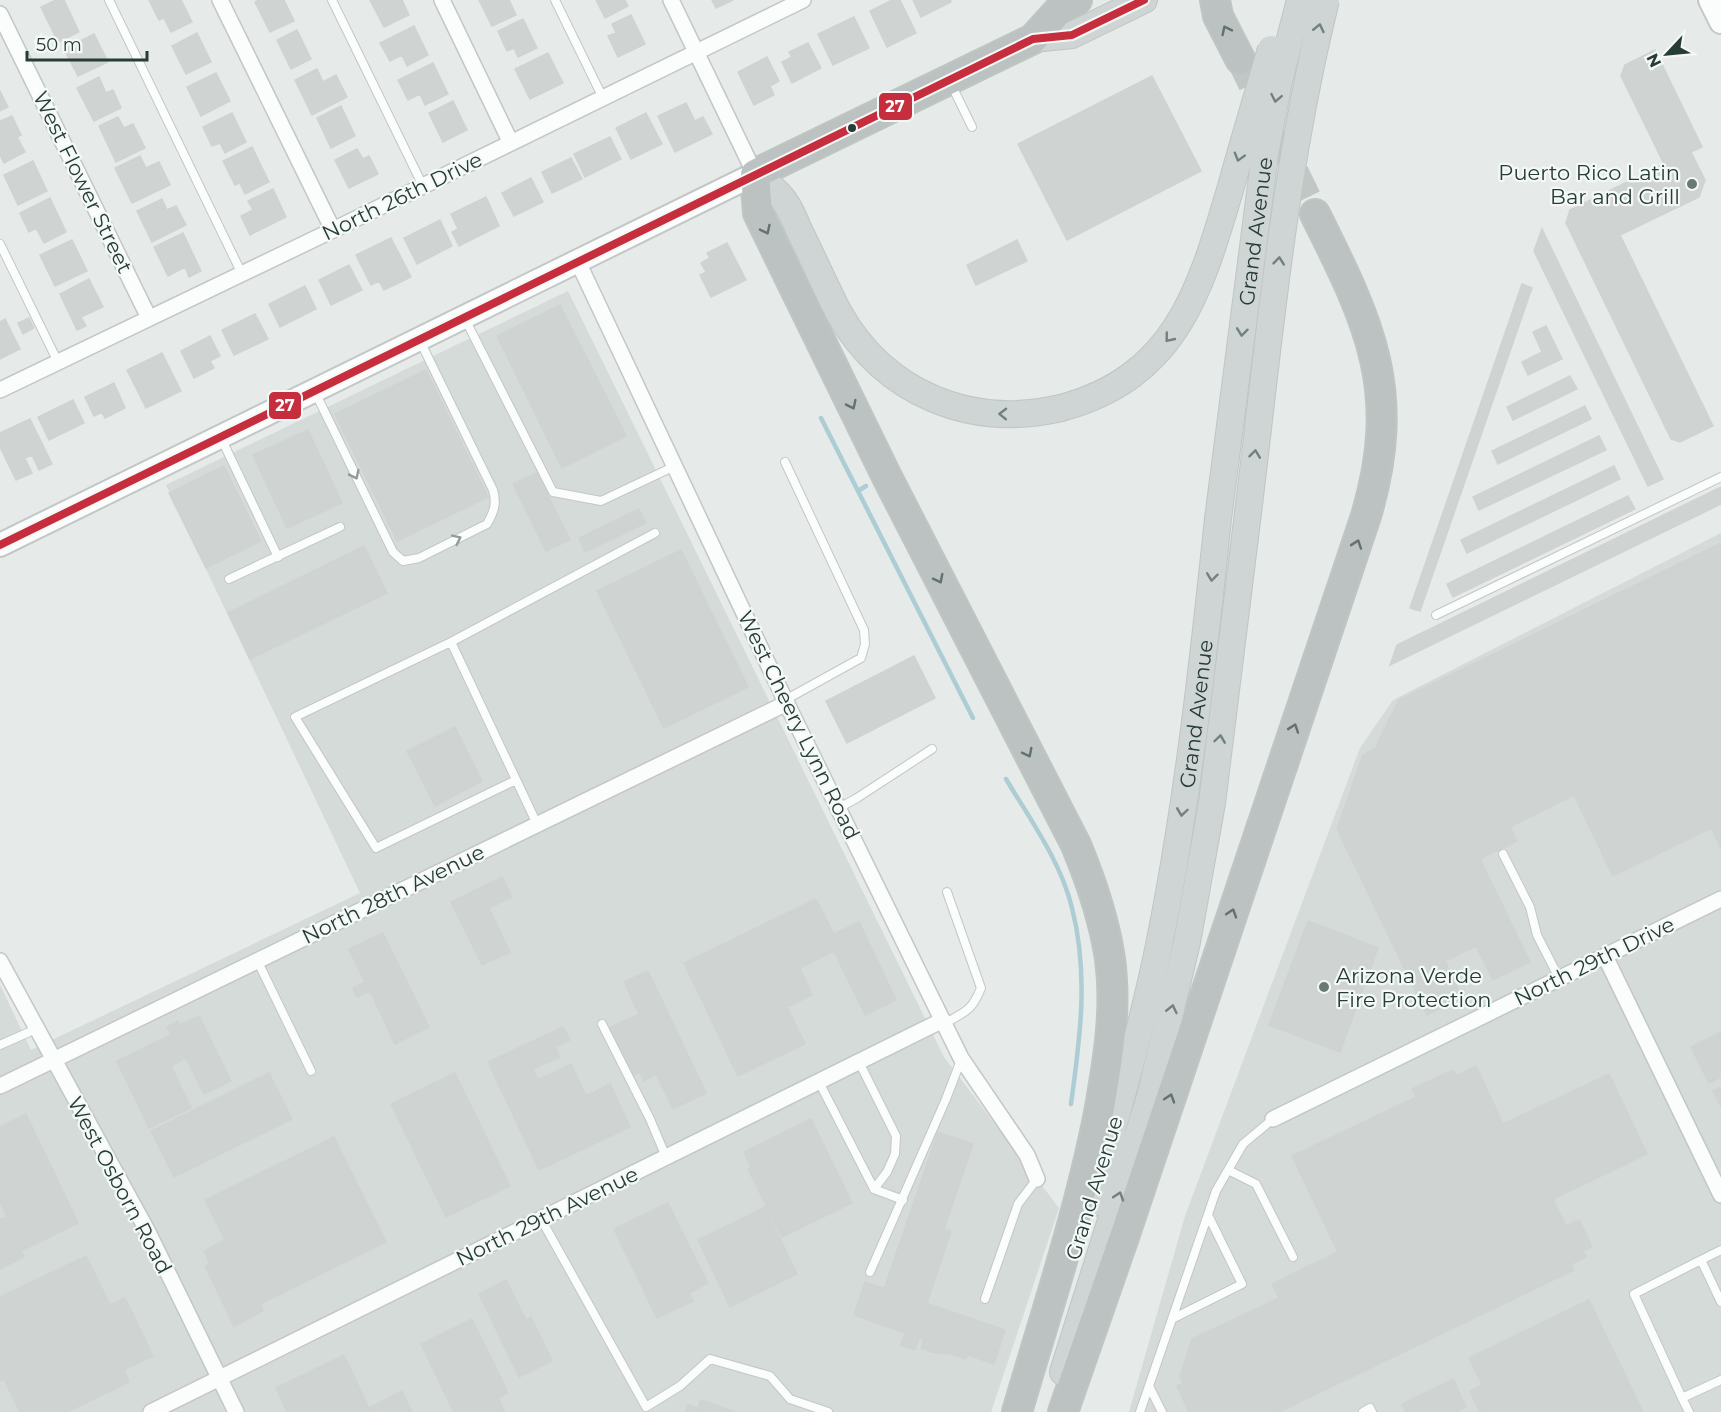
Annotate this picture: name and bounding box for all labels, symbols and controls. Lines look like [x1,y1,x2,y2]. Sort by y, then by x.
one-way arrow [1312,23,1325,33]
scale bar [27,24,147,62]
north arrow [1637,24,1697,84]
one-way arrow [1221,26,1233,37]
text: 50 m [36,34,82,56]
text: N [1643,50,1665,70]
street label: West Flower Street [28,87,138,277]
line badge: 27 [878,92,913,121]
one-way arrow [1270,92,1283,102]
text: 27 [885,97,905,116]
unlabelled marker [846,122,858,134]
street label: North 26th Drive [318,146,486,246]
one-way arrow [1234,151,1246,162]
street label: Grand Avenue [1233,156,1277,307]
place label: Puerto Rico Latin Bar and Grill [1498,160,1680,209]
marker: Puerto Rico Latin Bar and Grill [1685,177,1699,191]
one-way arrow [759,224,771,235]
one-way arrow [1272,256,1285,265]
one-way arrow [1236,328,1249,337]
one-way arrow [1166,331,1177,342]
line badge: 27 [268,391,302,420]
text: 27 [275,396,295,415]
one-way arrow [845,399,856,410]
one-way arrow [999,408,1008,420]
one-way arrow [1249,450,1261,459]
one-way arrow [348,468,360,479]
one-way arrow [451,535,462,547]
one-way arrow [1349,539,1362,550]
one-way arrow [1206,572,1219,581]
one-way arrow [932,573,944,584]
street label: West Cheery Lynn Road [733,607,865,843]
street label: Grand Avenue [1174,638,1217,790]
one-way arrow [1287,724,1299,734]
one-way arrow [1214,735,1226,744]
one-way arrow [1021,747,1033,758]
one-way arrow [1176,807,1188,816]
street label: North 28th Avenue [298,839,488,949]
one-way arrow [1224,908,1237,919]
street label: North 29th Drive [1510,911,1678,1011]
place label: Arizona Verde Fire Protection [1336,963,1492,1012]
marker: Arizona Verde Fire Protection [1317,980,1331,994]
one-way arrow [1164,1004,1177,1014]
street label: West Osborn Road [63,1092,177,1278]
one-way arrow [1163,1093,1176,1104]
street label: Grand Avenue [1060,1113,1128,1263]
street label: North 29th Avenue [452,1161,642,1271]
one-way arrow [1112,1191,1124,1202]

